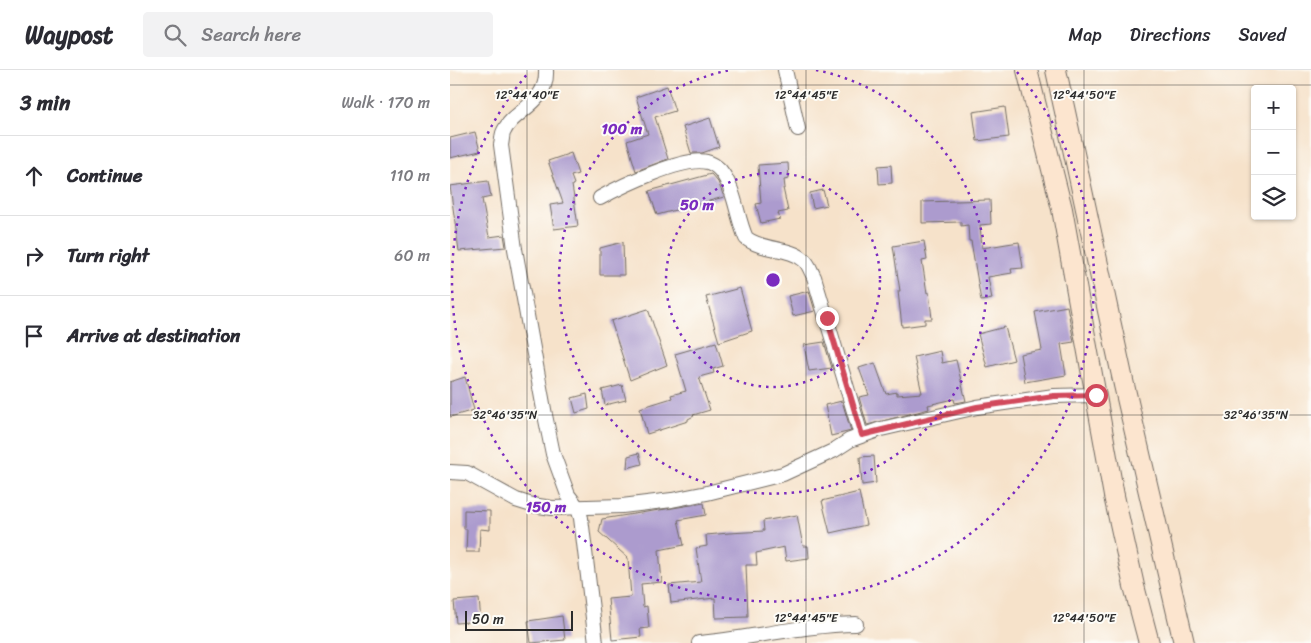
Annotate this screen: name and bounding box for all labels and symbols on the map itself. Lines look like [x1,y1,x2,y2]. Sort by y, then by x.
text: 12°44'40"E [495,84,560,106]
text: 12°44'45"E [774,84,839,106]
text: 12°44'50"E [1052,84,1117,106]
text: 100 m [602,116,643,142]
text: 50 m [680,192,715,218]
centre of rings [764,271,782,289]
route end [816,307,839,330]
route start [1085,384,1108,407]
text: 32°46'35"N [473,404,538,426]
text: 32°46'35"N [1224,404,1289,426]
text: 150 m [526,494,567,520]
text: 12°44'45"E [774,607,839,629]
text: 12°44'50"E [1052,607,1117,629]
scale bar [465,608,572,631]

